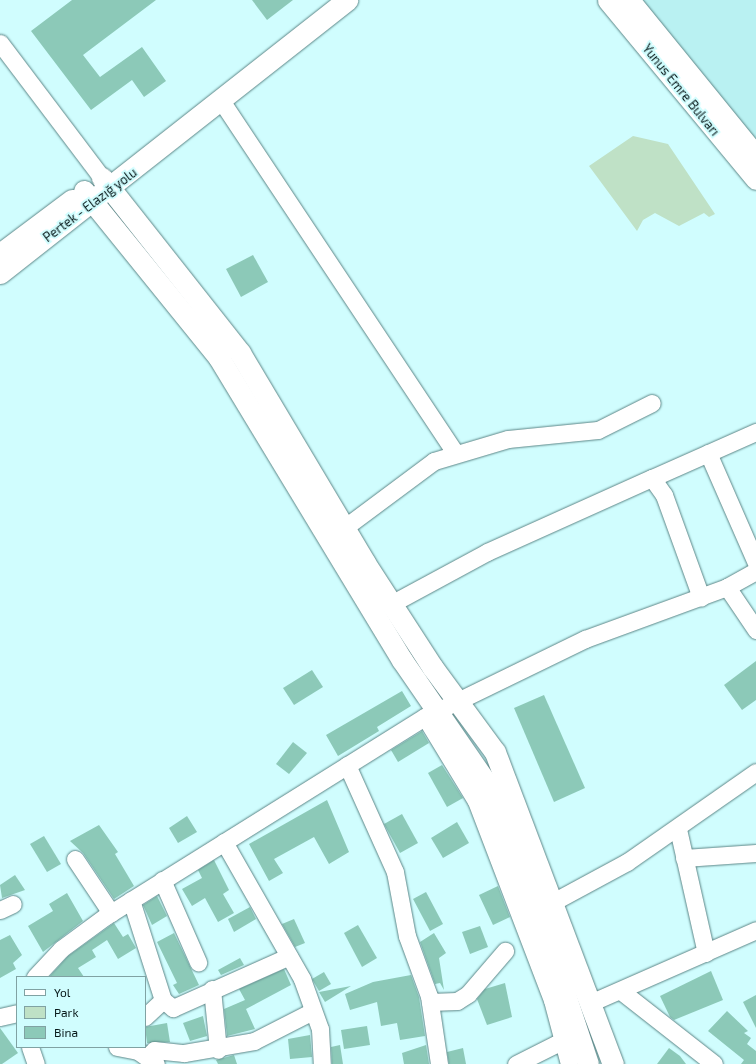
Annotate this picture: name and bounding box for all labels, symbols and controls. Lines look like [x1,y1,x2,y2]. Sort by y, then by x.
street label: Yunus Emre Bulvarı [639,41,723,139]
street label: Pertek - Elazığ yolu [40,165,140,245]
legend [16,976,146,1048]
text: Yol [54,985,70,999]
text: Park [54,1005,79,1019]
text: Bina [54,1025,78,1039]

